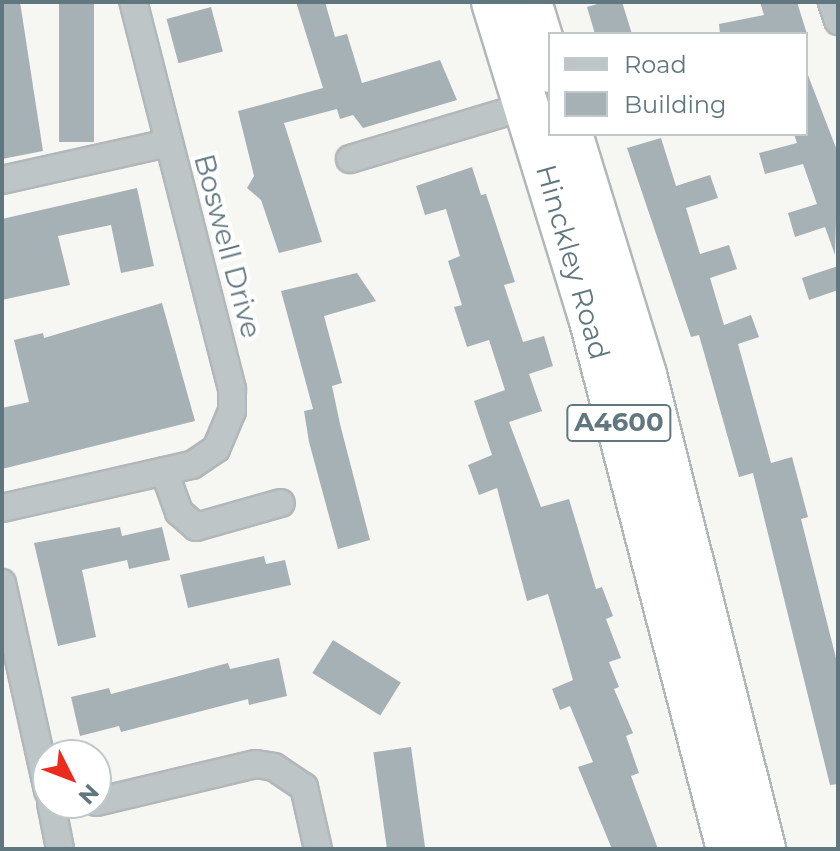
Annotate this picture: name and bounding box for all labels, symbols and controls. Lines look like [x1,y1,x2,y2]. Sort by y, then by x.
legend [548,32,808,136]
text: Road [624,50,687,79]
text: Building [624,90,727,119]
street label: Boswell Drive [187,150,269,342]
street label: Hinckley Road [529,161,617,363]
road number: A4600 [565,401,673,445]
north arrow [32,739,112,819]
text: N [73,778,105,810]

